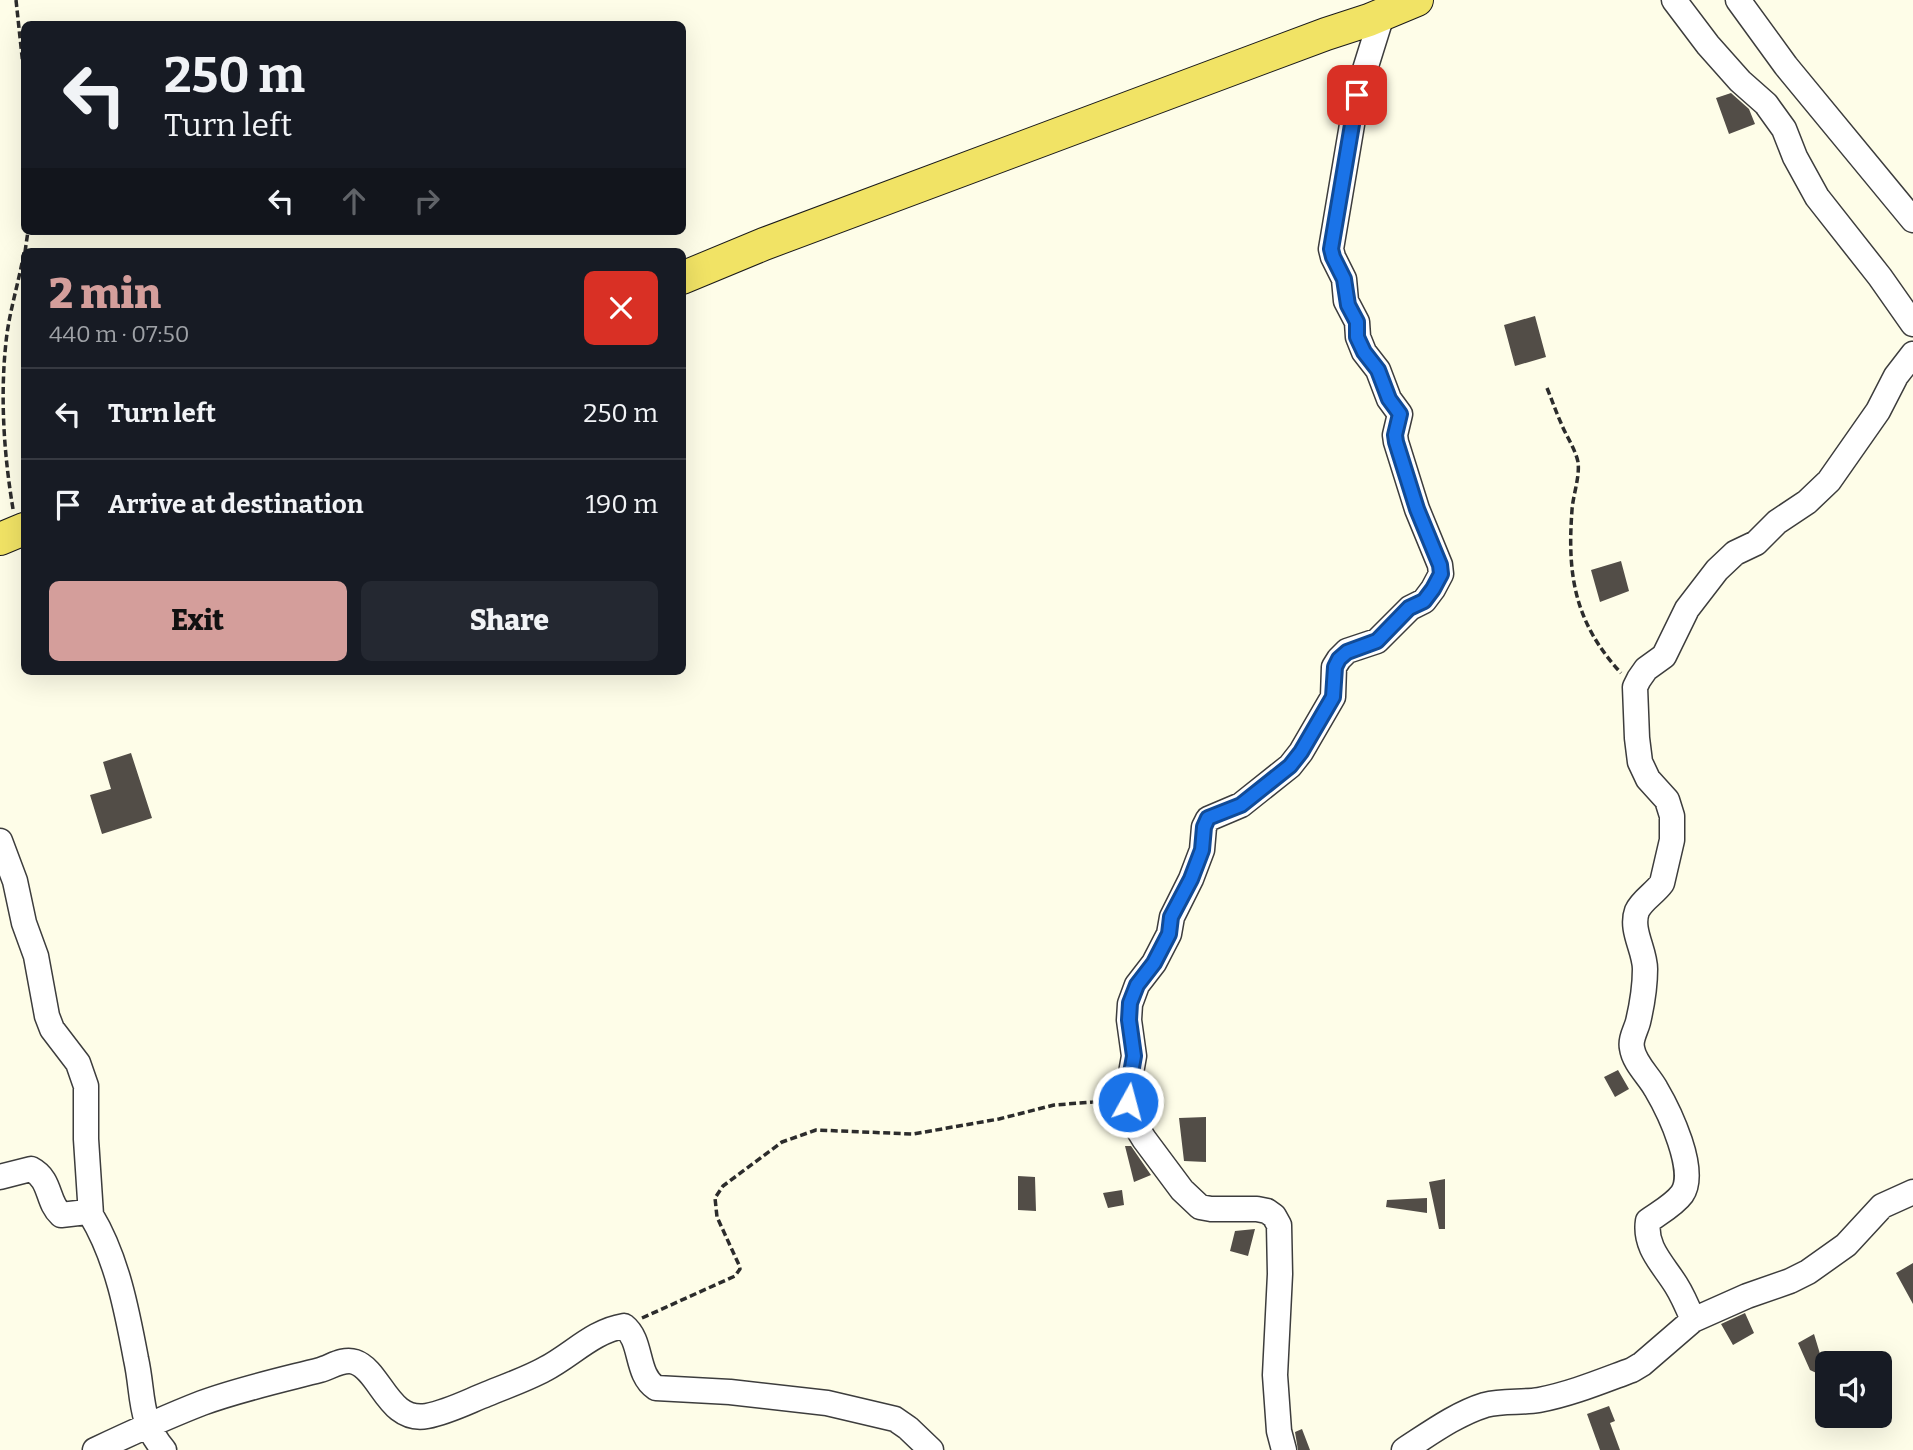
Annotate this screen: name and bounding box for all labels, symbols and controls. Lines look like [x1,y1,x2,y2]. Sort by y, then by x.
text: 250 m [164,46,305,105]
icon: left [49,49,140,140]
pin [1327,65,1387,125]
icon: arrive [1338,76,1376,114]
text: Turn left [164,106,292,144]
icon: left [262,182,300,220]
icon: ahead [335,182,373,220]
icon: right [408,182,446,220]
text: 2 min [49,269,161,319]
button: close [584,271,658,345]
text: 440 m · 07:50 [49,320,189,348]
icon: left [49,395,87,433]
text: Turn left [108,398,216,429]
text: 250 m [583,398,658,429]
icon: arrive [49,486,87,524]
text: Arrive at destination [108,489,363,520]
text: 190 m [586,489,658,520]
button: Exit [49,581,347,661]
button: Share [361,581,658,661]
position arrow [1091,1065,1165,1139]
map controls [1815,1351,1892,1428]
button: sound [1815,1351,1892,1428]

